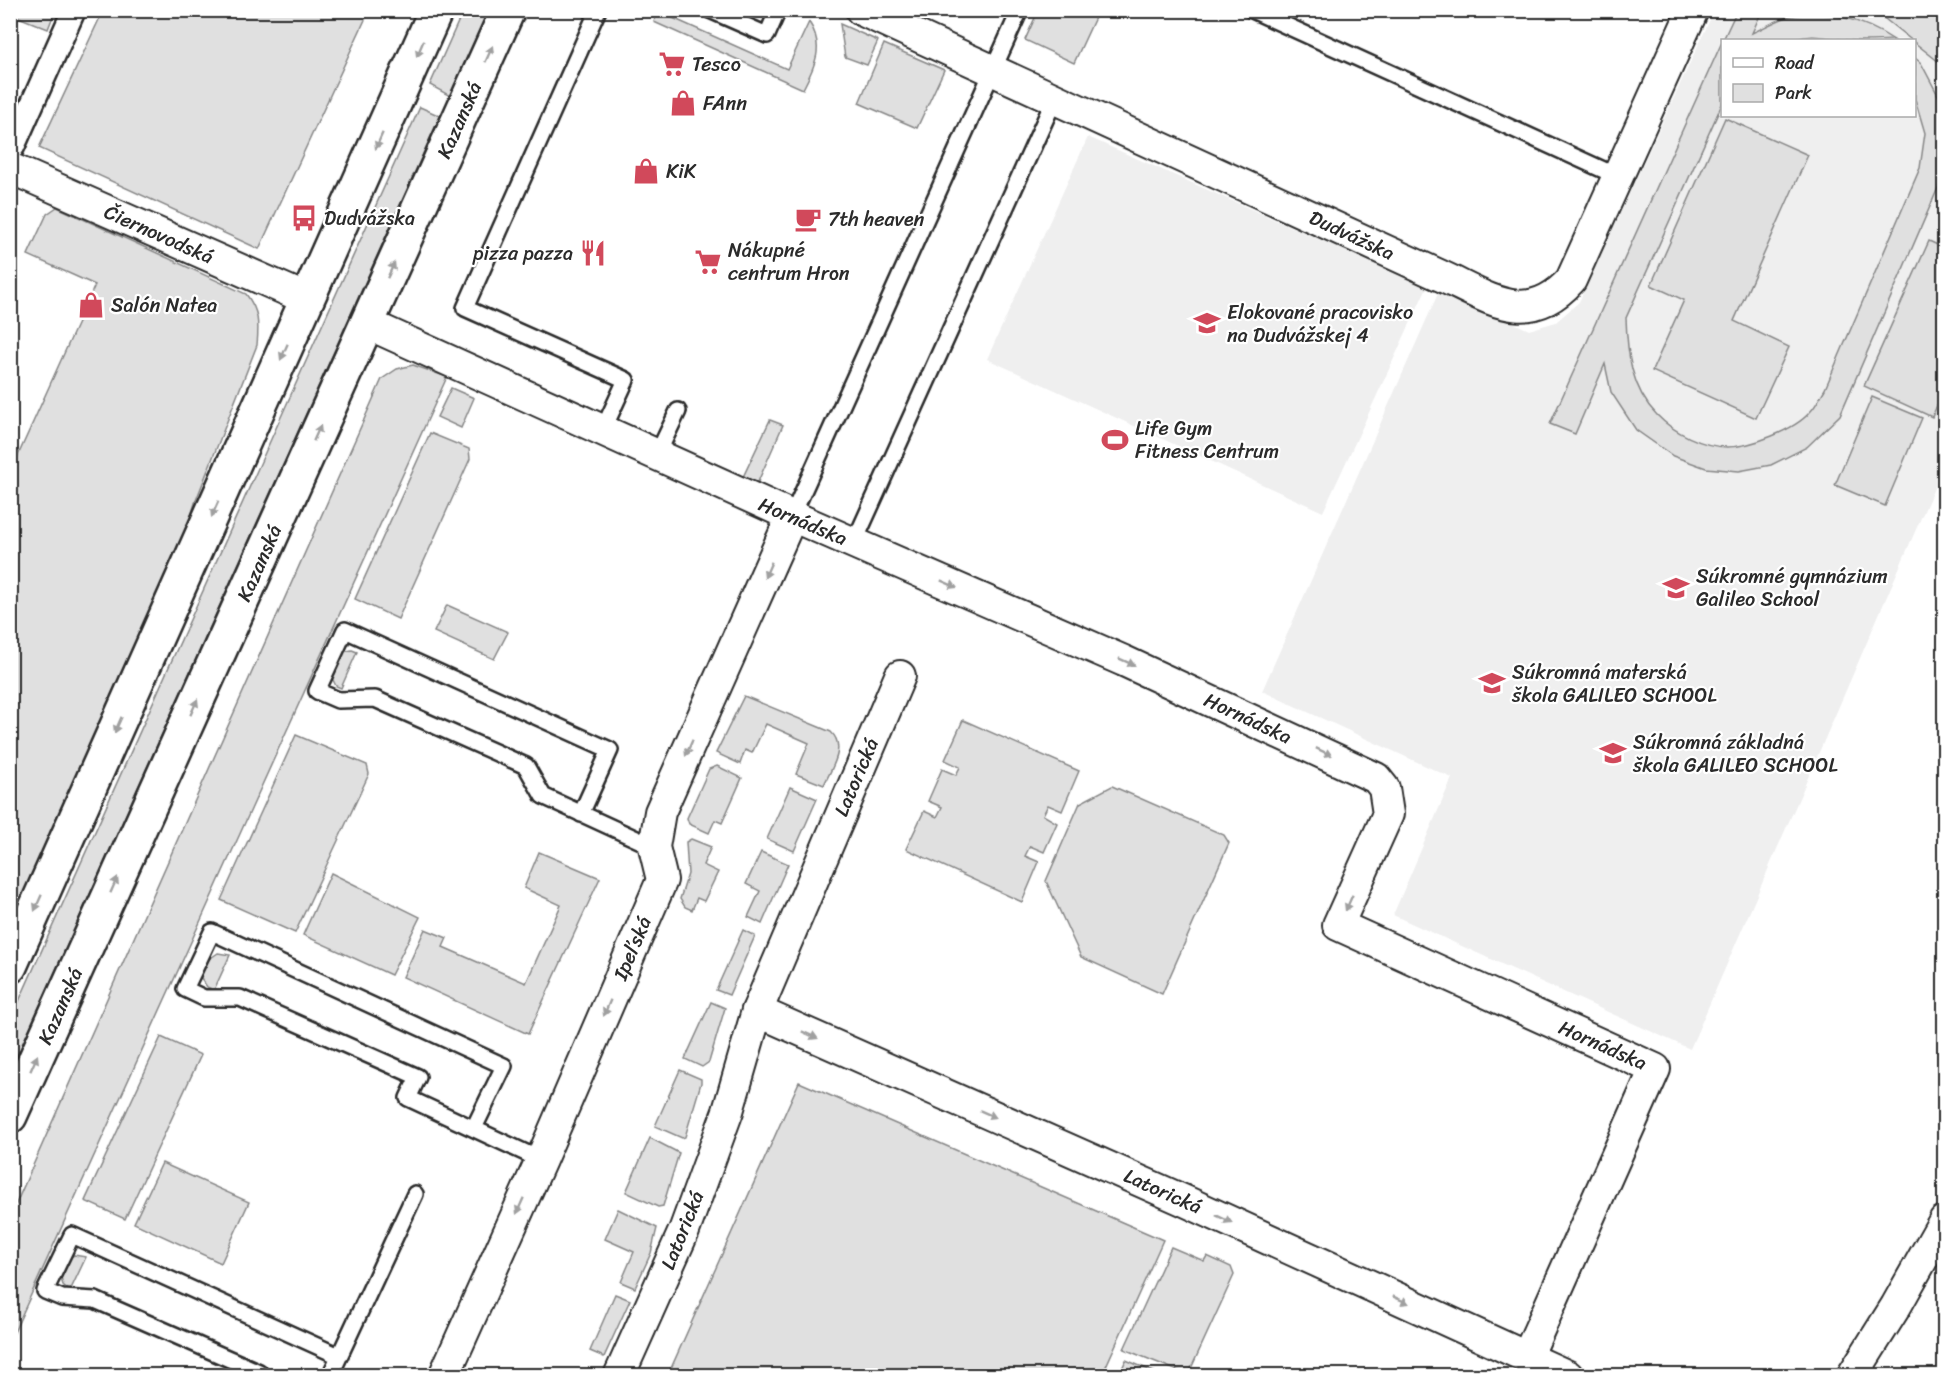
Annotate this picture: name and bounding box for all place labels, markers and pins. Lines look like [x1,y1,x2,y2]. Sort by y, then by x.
place label: Tesco [692,47,741,82]
supermarket icon: Tesco [657,49,687,79]
place label: FAnn [703,86,747,121]
shop icon: FAnn [668,88,698,118]
place label: KiK [666,154,697,189]
shop icon: KiK [631,156,661,186]
place label: Dudvážska [324,201,415,236]
place label: 7th heaven [828,202,925,237]
bus stop icon: Dudvážska [289,203,319,233]
cafe icon: 7th heaven [793,204,823,234]
place label: Nákupné centrum Hron [728,233,850,291]
place label: pizza pazza [472,236,573,271]
restaurant icon: pizza pazza [578,238,608,268]
supermarket icon: Nákupné centrum Hron [693,247,723,277]
place label: Salón Natea [111,288,217,323]
shop icon: Salón Natea [76,290,106,320]
place label: Elokované pracovisko na Dudvážskej 4 [1227,295,1413,353]
school or university icon: Elokované pracovisko na Dudvážskej 4 [1192,308,1222,338]
place label: Life Gym Fitness Centrum [1135,411,1279,469]
sports icon: Life Gym Fitness Centrum [1100,425,1130,455]
place label: Súkromné gymnázium Galileo School [1696,559,1888,617]
school or university icon: Súkromné gymnázium Galileo School [1661,573,1691,603]
place label: Súkromná materská škola GALILEO SCHOOL [1511,655,1718,713]
school or university icon: Súkromná materská škola GALILEO SCHOOL [1477,668,1507,698]
place label: Súkromná základná škola GALILEO SCHOOL [1632,725,1839,783]
school or university icon: Súkromná základná škola GALILEO SCHOOL [1598,738,1628,768]

